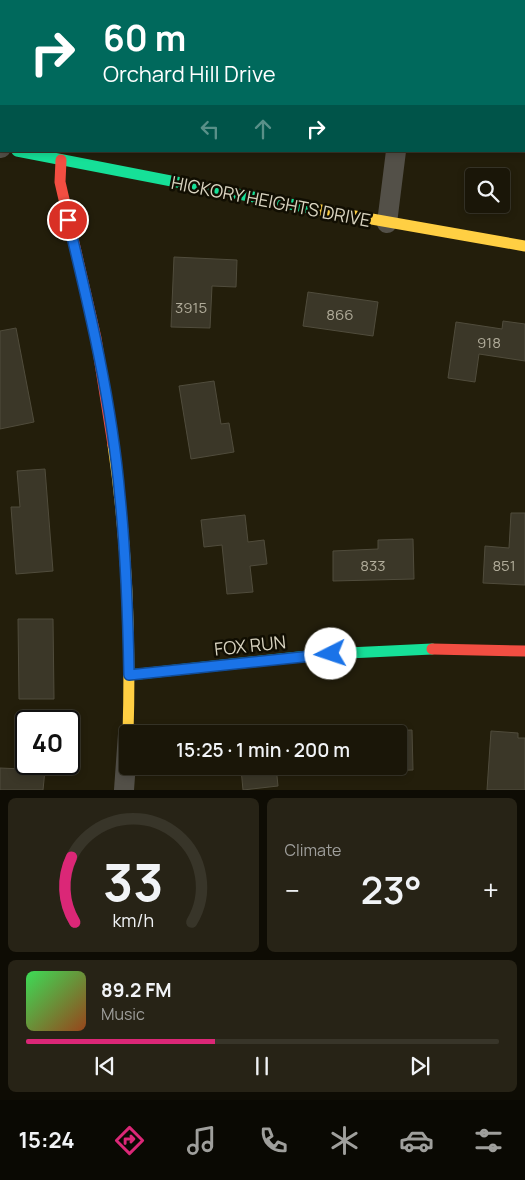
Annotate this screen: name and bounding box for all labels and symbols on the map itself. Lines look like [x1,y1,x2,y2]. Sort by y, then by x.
street label: HICKORY HEIGHTS DRIVE [169,170,373,232]
pin [47,199,89,241]
house number: 3915 [175,297,207,318]
house number: 866 [326,304,354,325]
house number: 918 [477,332,501,353]
house number: 833 [360,555,386,576]
house number: 851 [492,555,516,576]
position arrow [304,627,356,679]
street label: FOX RUN [213,629,287,661]
speed limit sign: 40 [15,710,80,775]

